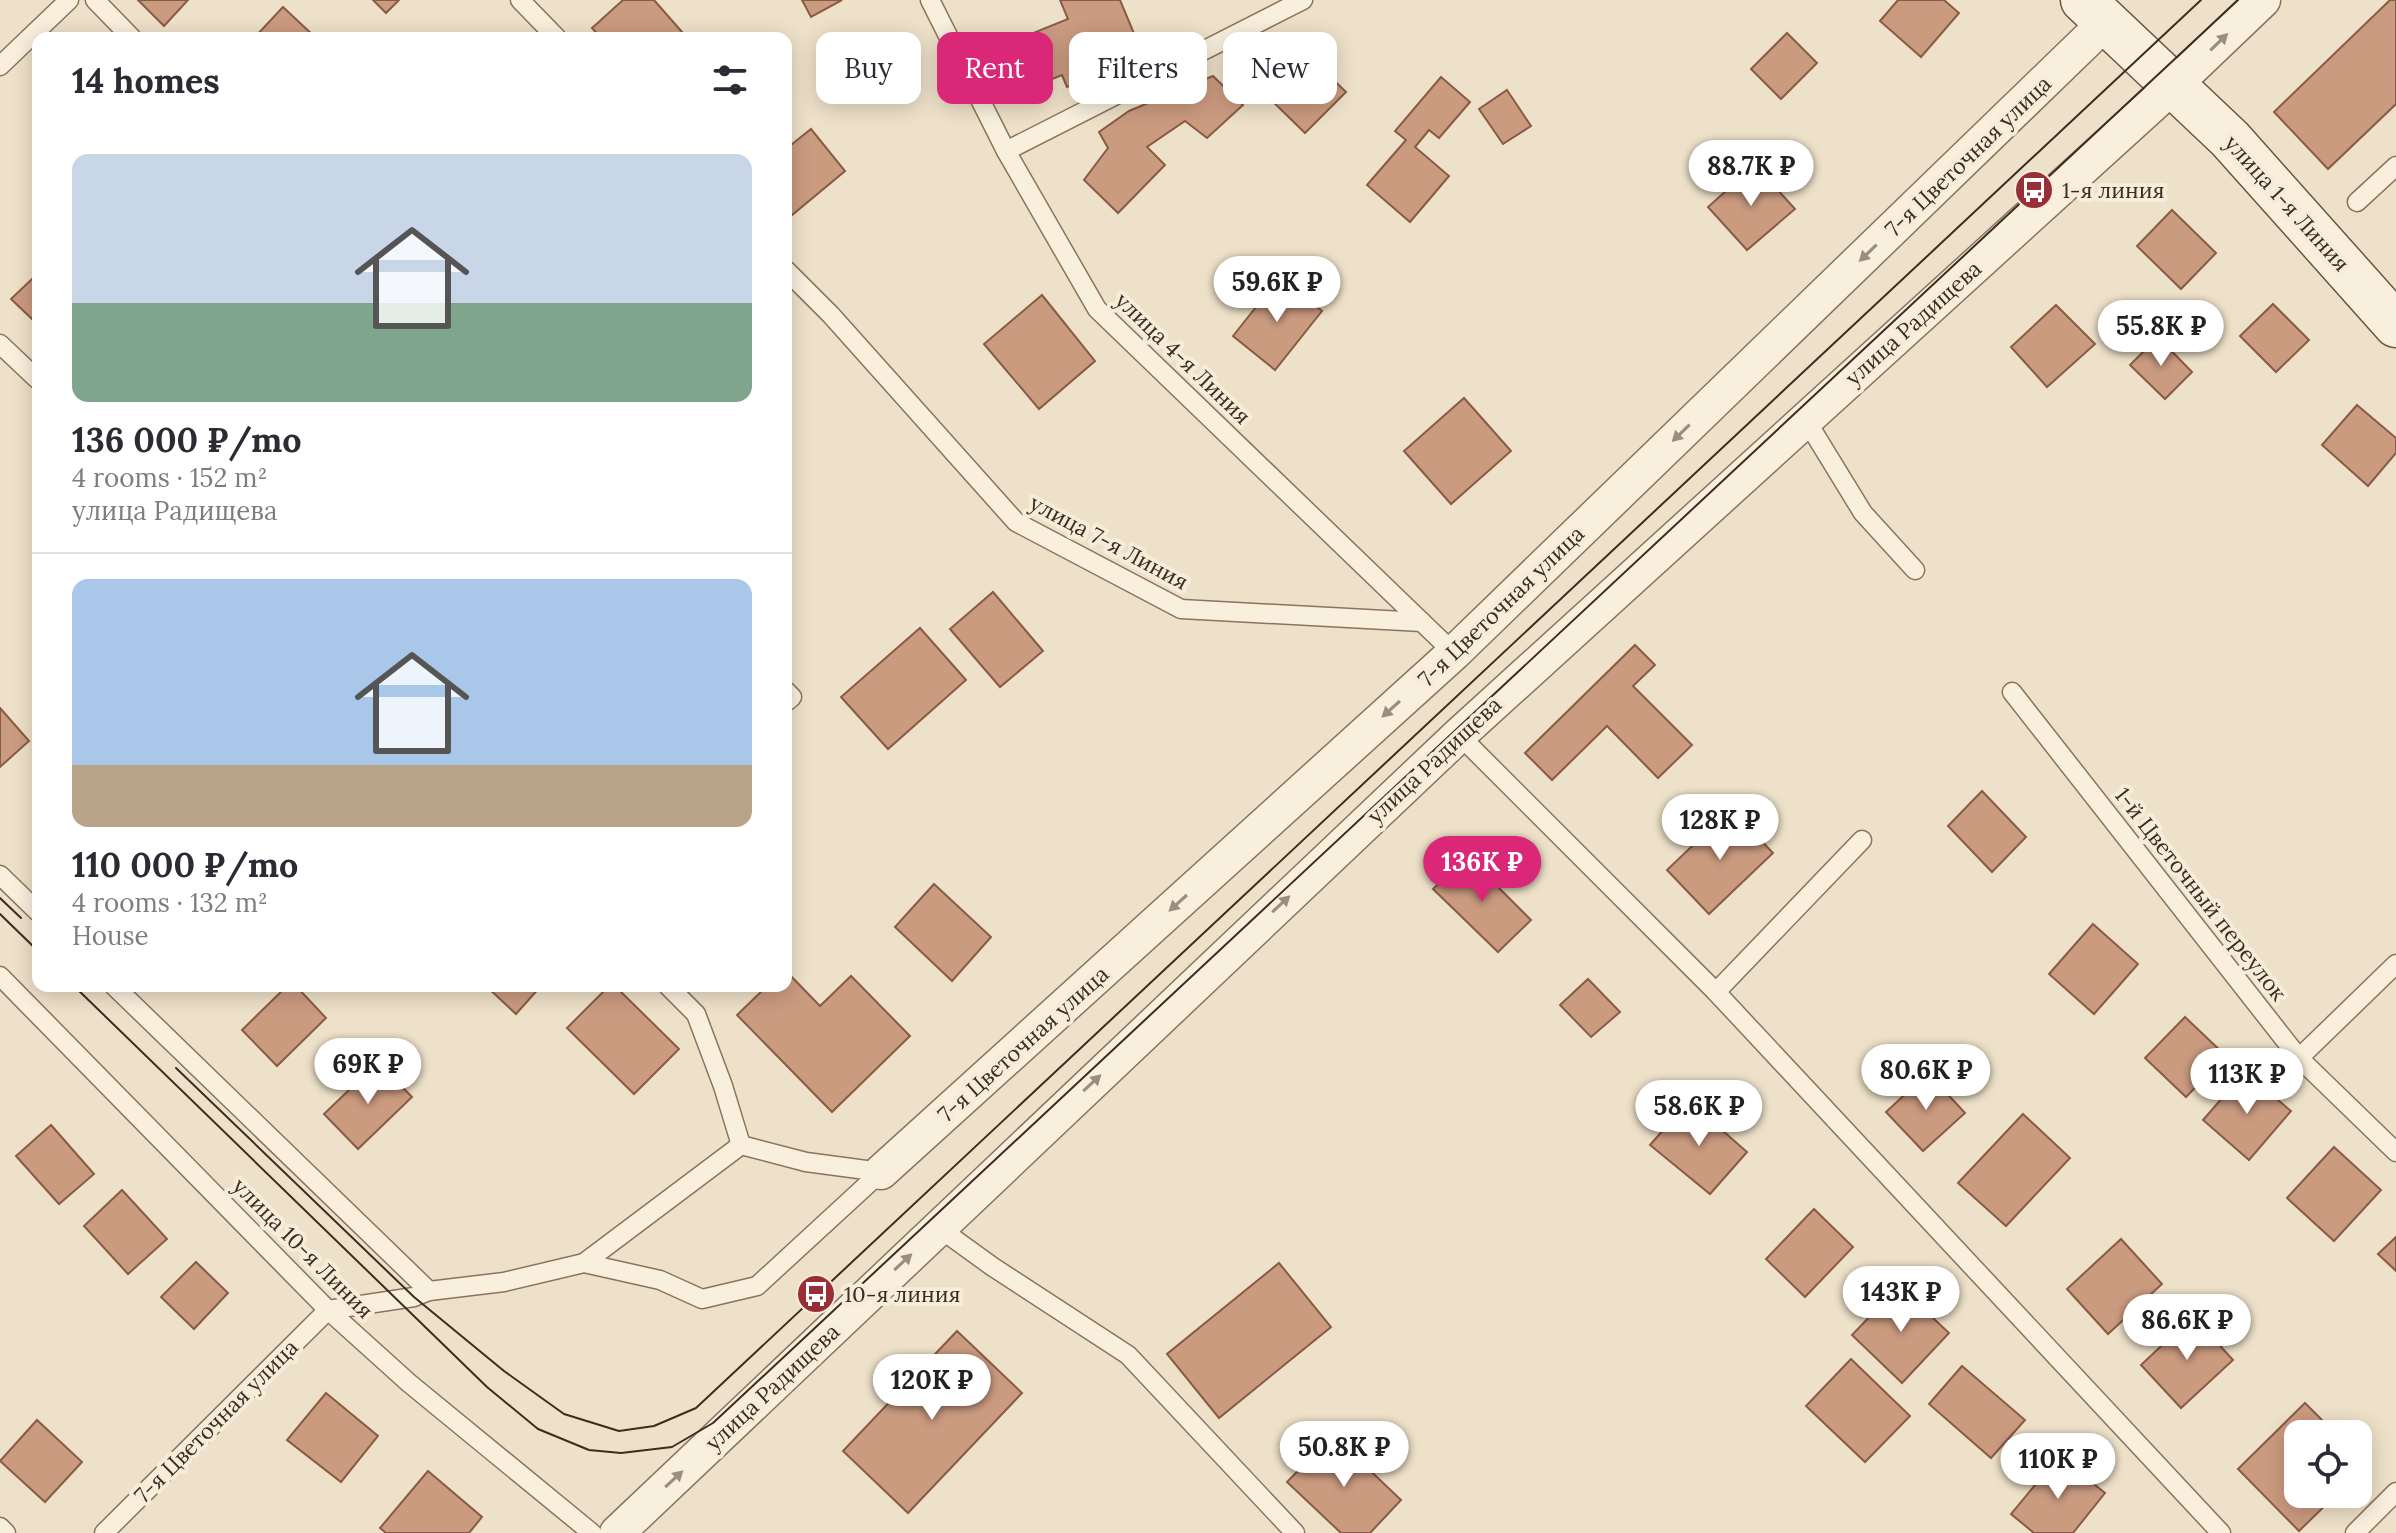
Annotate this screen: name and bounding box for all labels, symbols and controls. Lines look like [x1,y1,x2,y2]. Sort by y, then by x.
chip: Buy [816,32,921,104]
chip: Rent [937,32,1053,104]
chip: Filters [1069,32,1207,104]
chip: New [1223,32,1337,104]
one-way arrow [2209,34,2228,52]
icon: filters [708,58,752,102]
text: 14 homes [72,59,220,102]
street label: 7-я Цветочная улица [1879,69,2057,243]
street label: улица 1-я Линия [2218,129,2356,277]
pin: 88.7K ₽ [1677,140,1825,208]
text: 88.7K ₽ [1707,149,1795,182]
bus stop icon: 1-я линия [2013,169,2055,211]
place label: 1-я линия [2062,176,2165,204]
icon: home [340,206,484,350]
one-way arrow [1859,243,1878,261]
street label: улица Радищева [1839,254,1987,392]
pin: 59.6K ₽ [1203,256,1351,324]
text: 59.6K ₽ [1231,265,1323,298]
street label: улица 4-я Линия [1109,286,1257,430]
pin: 55.8K ₽ [2087,300,2235,368]
text: 55.8K ₽ [2116,309,2206,342]
text: 136 000 ₽/mo [72,418,301,461]
one-way arrow [1672,424,1691,442]
text: 4 rooms · 152 m² [72,461,268,494]
street label: улица 7-я Линия [1025,488,1193,596]
text: улица Радищева [72,494,277,527]
street label: 7-я Цветочная улица [1412,519,1590,693]
icon: home [340,631,484,775]
street label: улица Радищева [1361,691,1507,829]
one-way arrow [1382,700,1401,718]
street label: 1-й Цветочный переулок [2109,782,2293,1007]
pin: 128K ₽ [1655,794,1785,862]
text: 128K ₽ [1680,803,1760,836]
pin: 136K ₽ [1417,836,1547,904]
text: 110 000 ₽/mo [72,843,298,886]
text: 136K ₽ [1441,845,1523,878]
text: 4 rooms · 132 m² [72,886,268,919]
one-way arrow [1169,893,1188,911]
one-way arrow [1271,896,1290,914]
text: House [72,919,149,952]
street label: 7-я Цветочная улица [932,960,1114,1128]
pin: 69K ₽ [312,1038,424,1106]
pin: 80.6K ₽ [1852,1044,2000,1112]
text: 69K ₽ [332,1047,404,1080]
pin: 113K ₽ [2182,1048,2312,1116]
text: 80.6K ₽ [1879,1053,1973,1086]
text: 113K ₽ [2208,1057,2286,1090]
one-way arrow [1082,1074,1101,1093]
pin: 58.6K ₽ [1625,1080,1773,1148]
text: 58.6K ₽ [1653,1089,1745,1122]
street label: улица 10-я Линия [227,1172,379,1324]
one-way arrow [893,1253,912,1271]
pin: 143K ₽ [1836,1266,1966,1334]
bus stop icon: 10-я линия [795,1273,837,1315]
text: 143K ₽ [1861,1275,1941,1308]
place label: 10-я линия [844,1280,960,1308]
pin: 86.6K ₽ [2113,1294,2261,1362]
text: 86.6K ₽ [2141,1303,2233,1336]
street label: улица Радищева [699,1318,845,1456]
street label: 7-я Цветочная улица [128,1333,304,1509]
pin: 120K ₽ [867,1354,997,1422]
text: 120K ₽ [891,1363,973,1396]
map controls [2284,1420,2372,1508]
button: locate [2284,1420,2372,1508]
pin: 50.8K ₽ [1270,1421,1418,1489]
text: 50.8K ₽ [1298,1430,1390,1463]
pin: 110K ₽ [1993,1433,2123,1501]
text: 110K ₽ [2018,1442,2098,1475]
one-way arrow [664,1471,683,1489]

